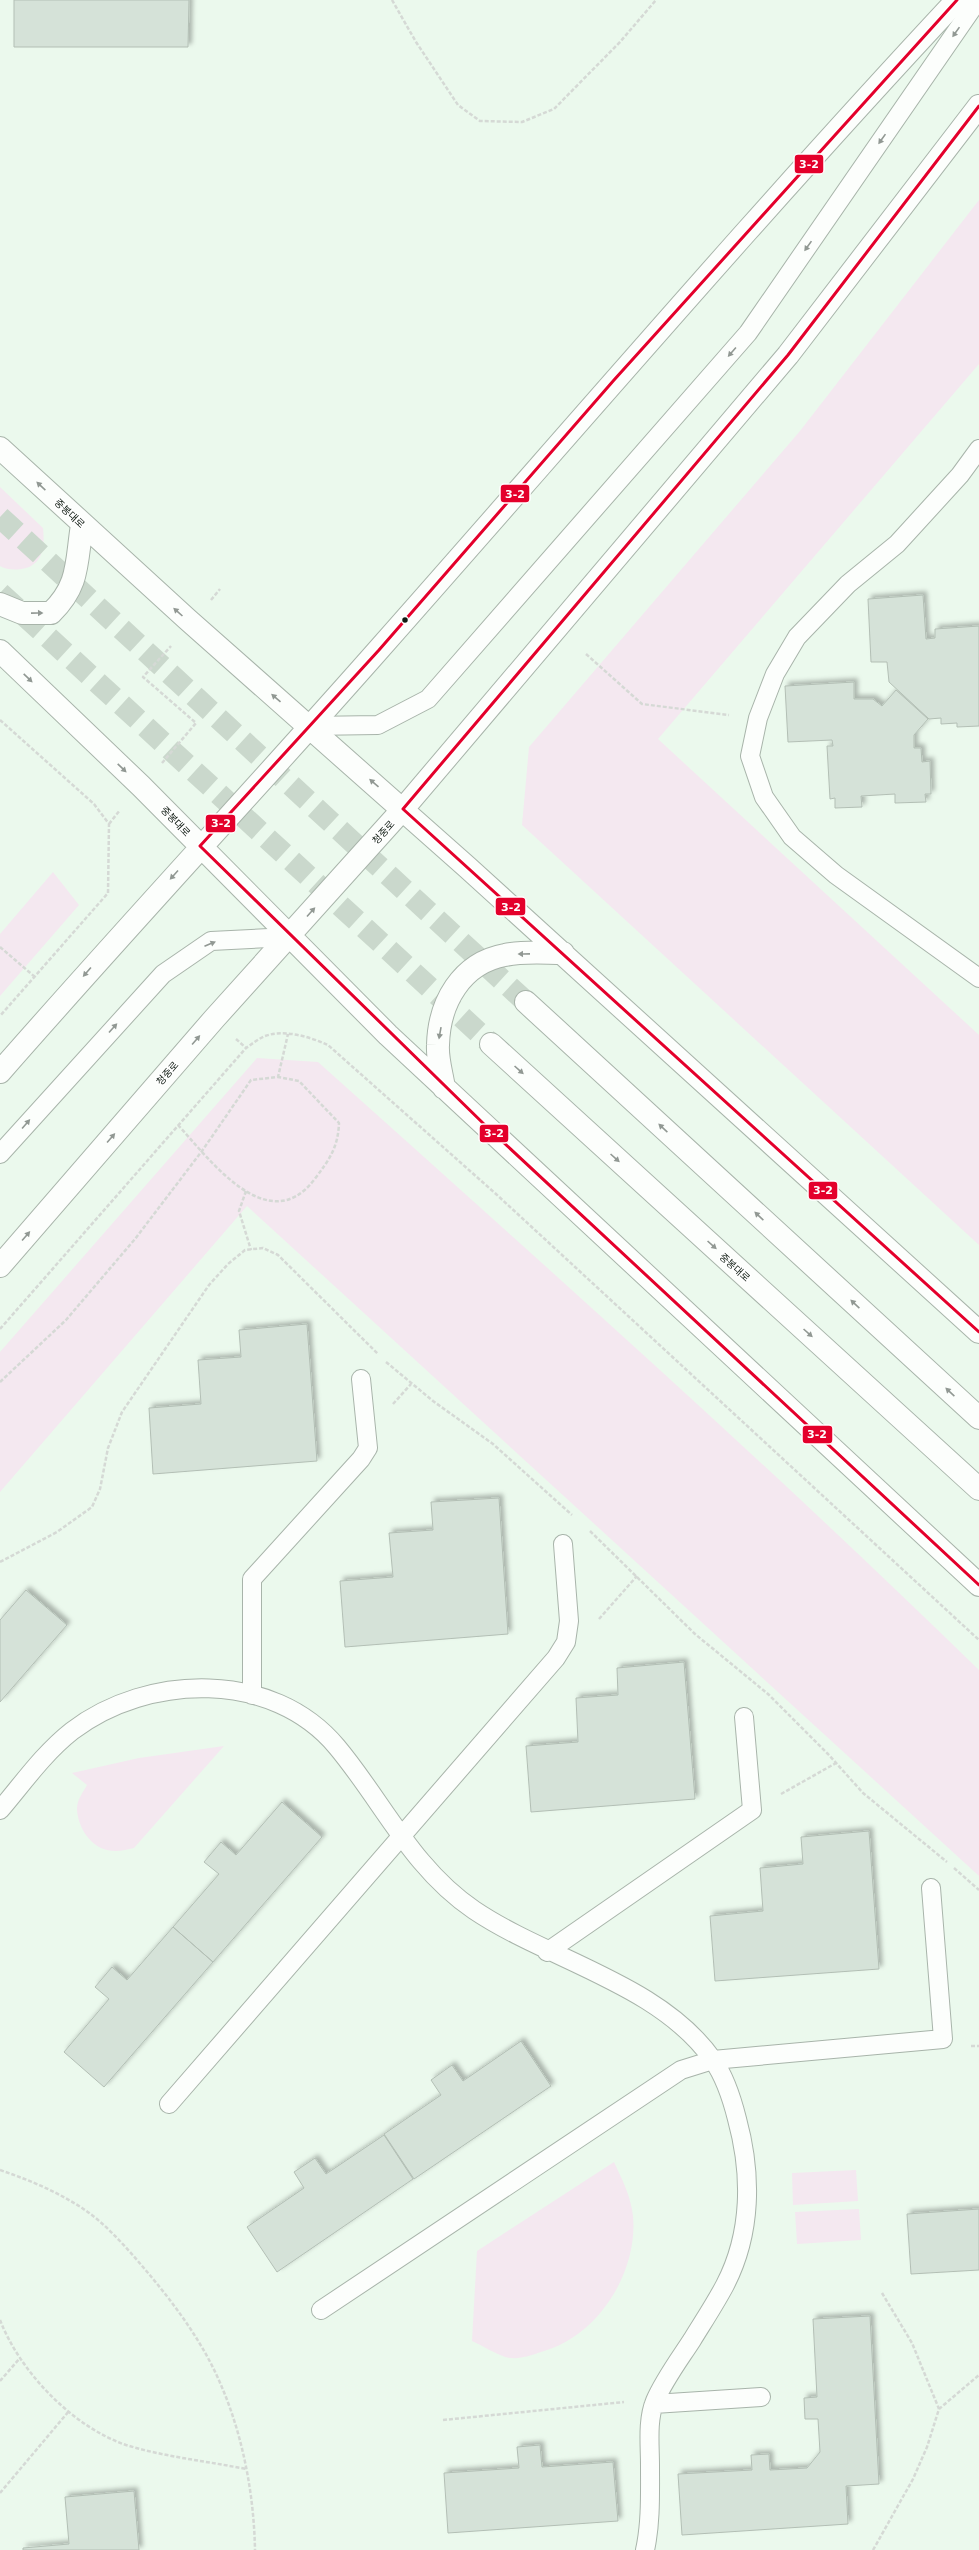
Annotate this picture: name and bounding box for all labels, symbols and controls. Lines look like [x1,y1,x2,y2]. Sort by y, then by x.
one-way arrow [952,27,960,37]
one-way arrow [878,134,886,144]
line badge: 3-2 [794,154,824,174]
text: 3-2 [799,158,819,171]
one-way arrow [804,241,812,251]
one-way arrow [728,346,737,357]
one-way arrow [36,481,46,491]
line badge: 3-2 [500,484,530,503]
text: 3-2 [505,488,525,501]
street label: 중봉대로 [52,497,87,530]
one-way arrow [173,607,184,616]
one-way arrow [31,610,44,616]
unlabelled marker [400,615,410,625]
one-way arrow [23,674,33,683]
one-way arrow [271,693,281,702]
one-way arrow [117,763,127,773]
one-way arrow [369,779,379,788]
street label: 중봉대로 [159,804,192,838]
line badge: 3-2 [205,814,236,833]
text: 3-2 [211,817,231,830]
street label: 청중로 [370,818,397,846]
one-way arrow [169,870,178,880]
line badge: 3-2 [495,897,526,916]
text: 3-2 [501,901,521,914]
one-way arrow [307,907,316,918]
one-way arrow [204,940,216,947]
one-way arrow [517,951,530,957]
one-way arrow [82,967,92,977]
one-way arrow [108,1023,118,1033]
one-way arrow [437,1027,443,1039]
one-way arrow [191,1035,201,1045]
street label: 청중로 [154,1059,181,1087]
one-way arrow [514,1066,525,1075]
one-way arrow [21,1119,30,1130]
one-way arrow [658,1123,668,1133]
line badge: 3-2 [479,1124,509,1143]
text: 3-2 [484,1127,504,1140]
one-way arrow [106,1134,115,1143]
one-way arrow [610,1153,621,1162]
line badge: 3-2 [808,1181,838,1200]
text: 3-2 [813,1184,833,1197]
one-way arrow [754,1211,764,1221]
one-way arrow [21,1231,30,1242]
one-way arrow [706,1241,717,1250]
street label: 중봉대로 [717,1251,752,1284]
one-way arrow [850,1300,859,1309]
one-way arrow [803,1328,812,1337]
one-way arrow [945,1387,955,1397]
line badge: 3-2 [802,1425,833,1444]
text: 3-2 [807,1428,827,1441]

